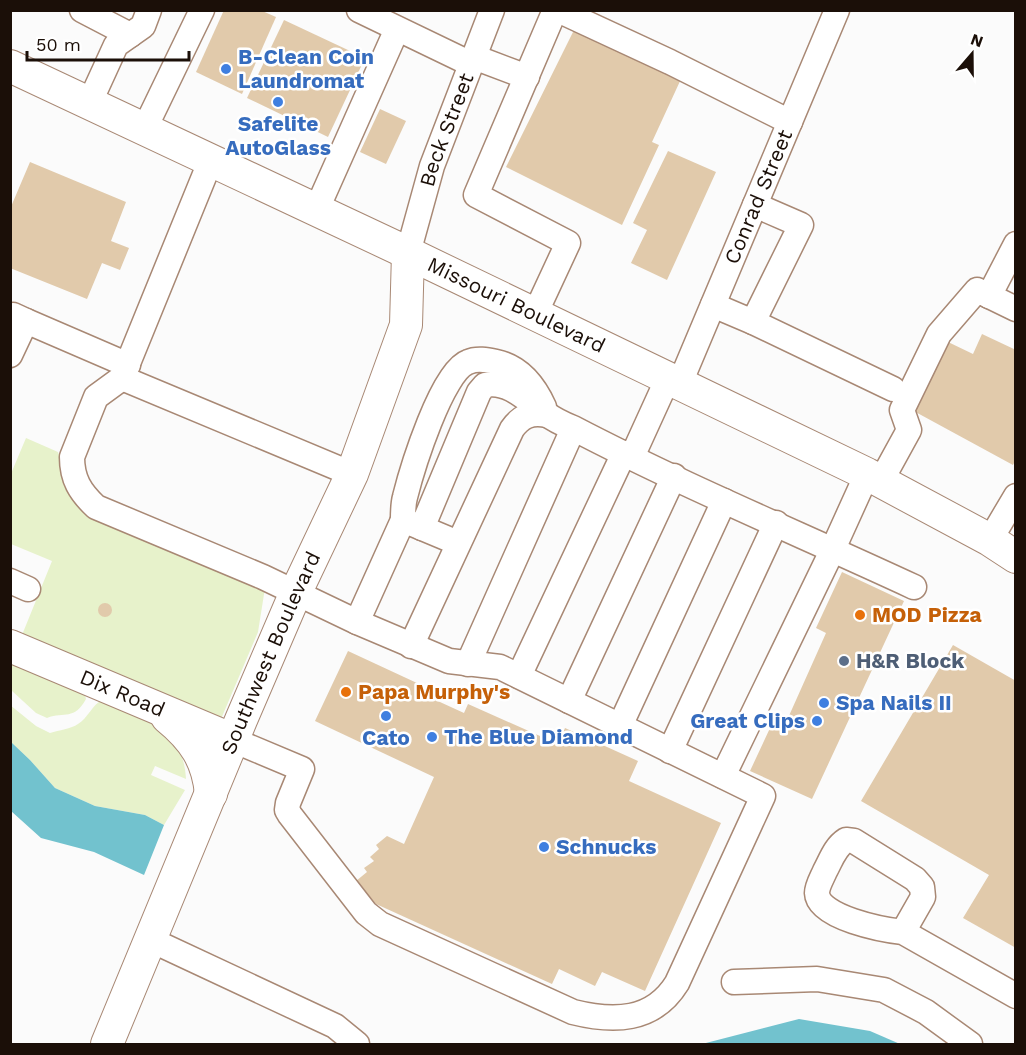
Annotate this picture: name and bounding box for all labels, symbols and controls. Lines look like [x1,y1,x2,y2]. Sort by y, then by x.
scale bar [27,24,189,62]
north arrow [942,24,1002,84]
text: N [968,29,986,51]
text: 50 m [36,34,81,55]
place label: B-Clean Coin Laundromat [238,44,374,93]
marker: B-Clean Coin Laundromat [219,62,233,76]
street label: Beck Street [414,69,479,189]
marker: Safelite AutoGlass [271,95,285,109]
place label: Safelite AutoGlass [225,111,331,160]
street label: Conrad Street [718,125,797,268]
street label: Missouri Boulevard [424,251,609,358]
street label: Southwest Boulevard [215,547,325,758]
place label: MOD Pizza [872,602,982,627]
marker: MOD Pizza [853,608,867,622]
place label: H&R Block [856,648,965,673]
marker: H&R Block [837,654,851,668]
street label: Dix Road [76,664,169,722]
place label: Papa Murphy's [358,679,510,704]
marker: Papa Murphy's [339,685,353,699]
place label: Spa Nails II [836,690,952,715]
marker: Spa Nails II [817,696,831,710]
place label: Great Clips [690,708,805,733]
marker: Cato [379,709,393,723]
marker: Great Clips [810,714,824,728]
place label: The Blue Diamond [444,724,633,749]
place label: Cato [362,725,410,750]
marker: The Blue Diamond [425,730,439,744]
place label: Schnucks [556,834,657,859]
marker: Schnucks [537,840,551,854]

